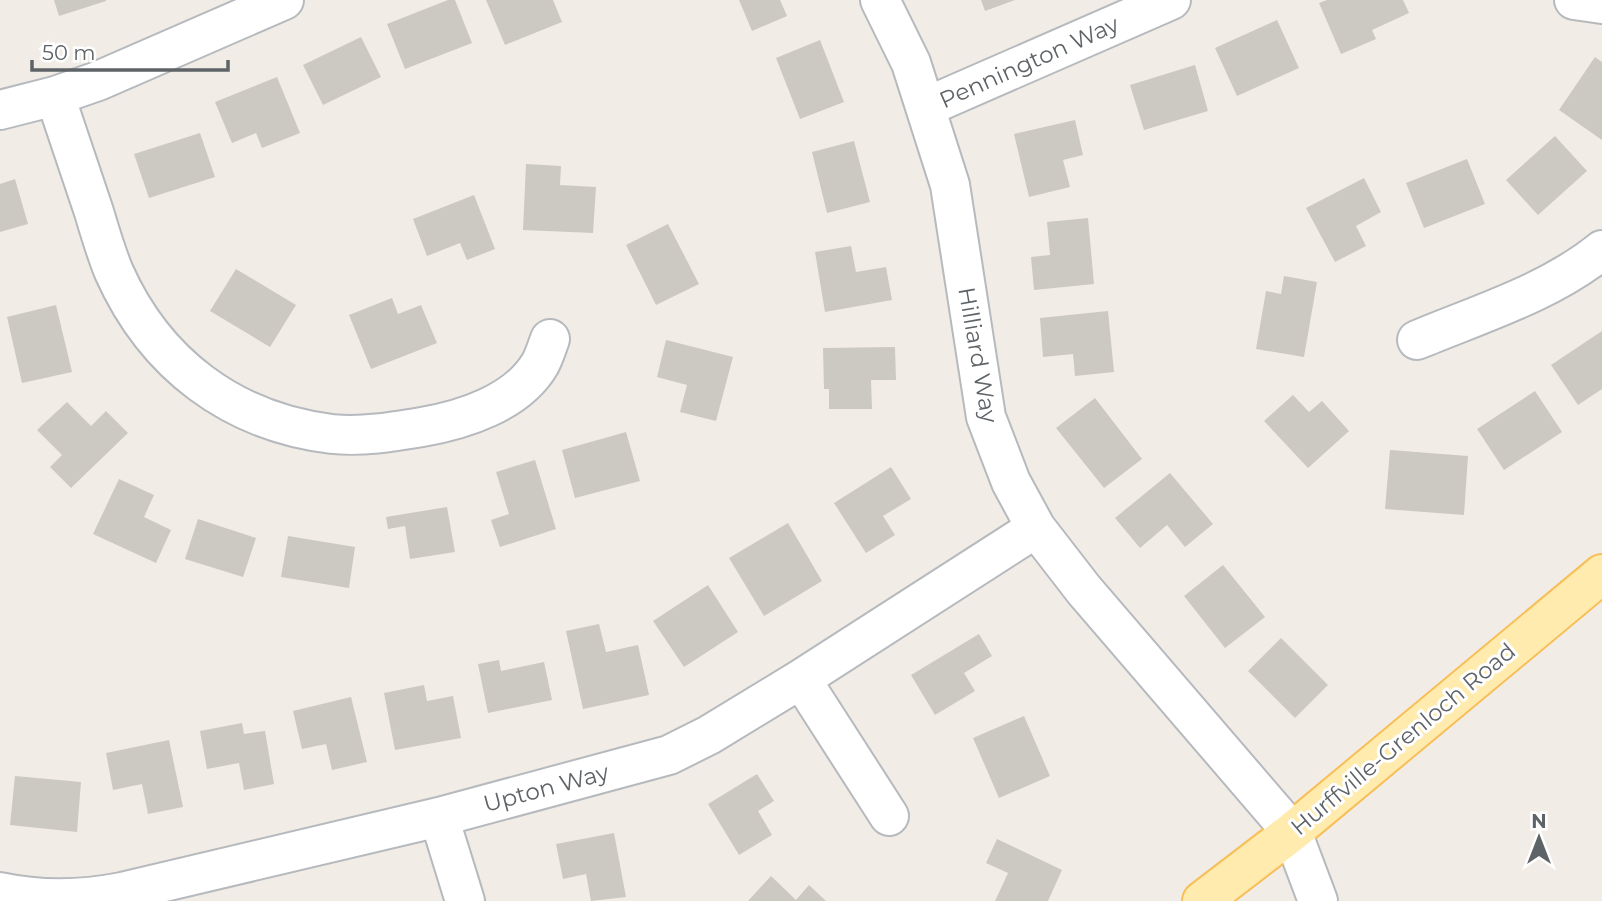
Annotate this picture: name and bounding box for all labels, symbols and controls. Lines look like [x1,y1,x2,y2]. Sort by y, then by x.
street label: Pennington Way [935,10,1124,114]
scale bar [32,28,228,72]
text: 50 m [42,40,96,65]
street label: Hilliard Way [952,285,1004,426]
street label: Hurffville-Grenloch Road [1285,637,1521,841]
street label: Upton Way [480,758,612,818]
north arrow [1504,803,1574,873]
text: N [1531,810,1547,833]

